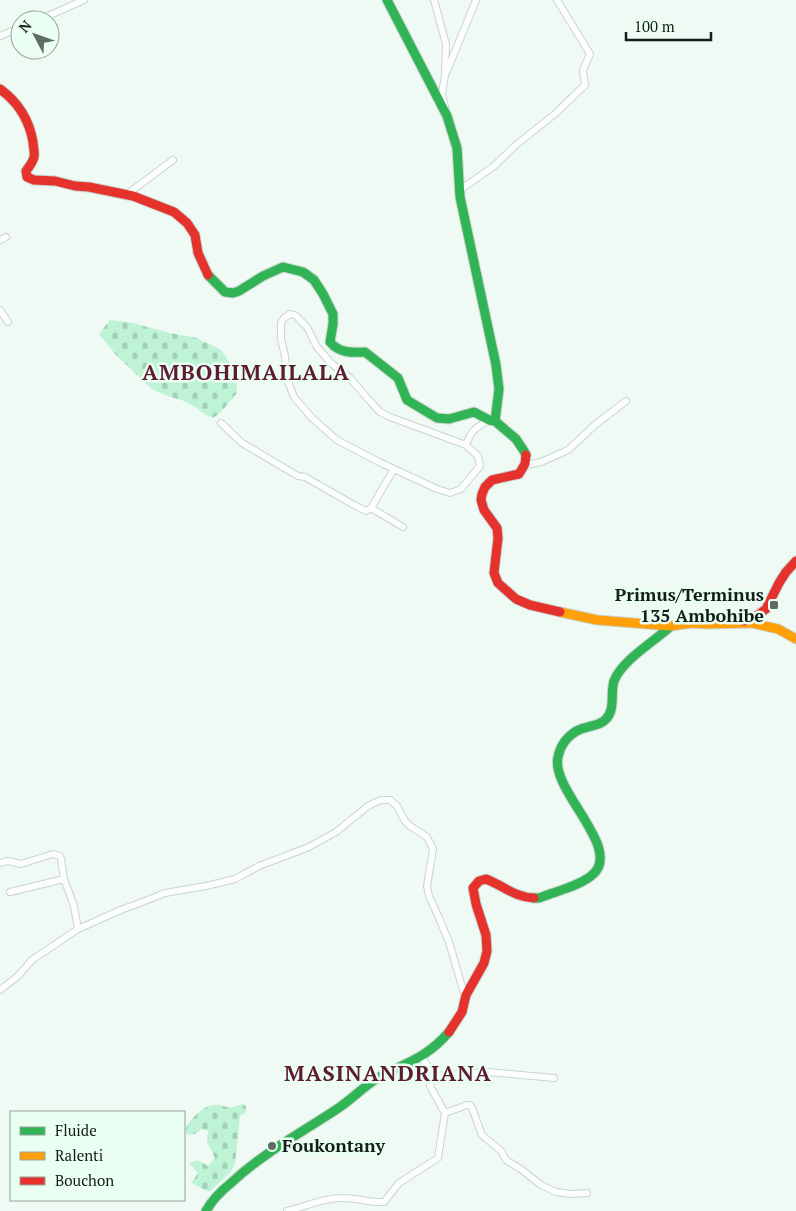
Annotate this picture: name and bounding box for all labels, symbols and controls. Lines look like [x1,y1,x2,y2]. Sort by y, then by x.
north arrow [10,10,60,60]
scale bar [626,10,711,42]
text: N [14,16,36,36]
text: 100 m [634,16,675,36]
district label: AMBOHIMAILALA [142,357,350,386]
place label: Primus/Terminus 135 Ambohibe [615,582,764,627]
marker: Primus/Terminus 135 Ambohibe [768,599,780,611]
district label: MASINANDRIANA [284,1058,492,1087]
legend [10,1111,185,1201]
text: Fluide [55,1120,97,1140]
place label: Foukontany [282,1133,386,1157]
marker: Foukontany [266,1140,278,1152]
text: Ralenti [55,1145,103,1165]
text: Bouchon [55,1170,114,1190]

